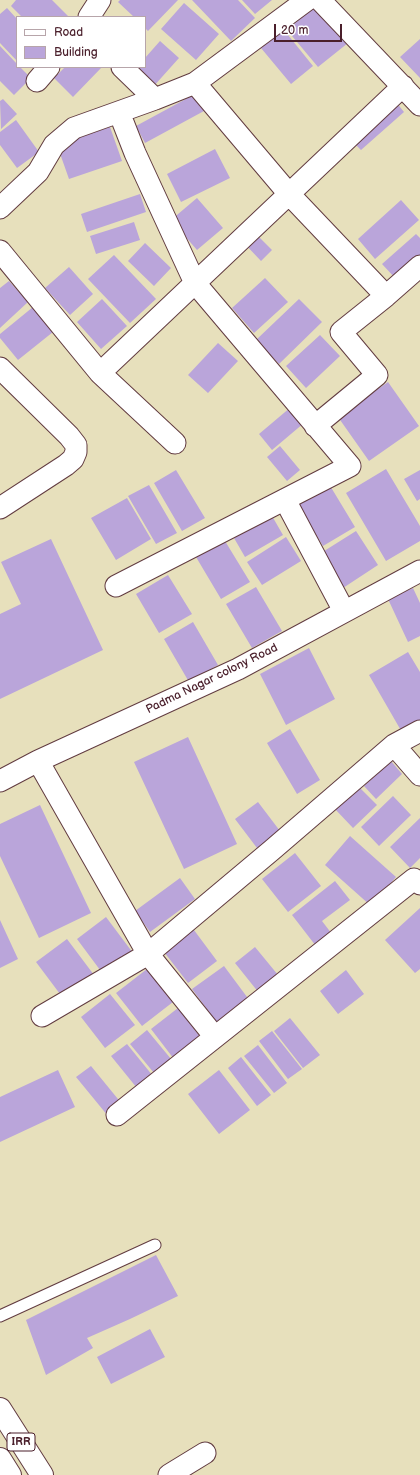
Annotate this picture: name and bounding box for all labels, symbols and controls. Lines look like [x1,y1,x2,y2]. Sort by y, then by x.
legend [16,16,146,68]
scale bar [276,16,344,42]
text: 20 m [281,23,308,38]
text: Road [54,25,83,40]
text: Building [54,45,98,60]
street label: Padma Nagar colony Road [144,641,280,717]
road number: IRR [7,1433,35,1451]

